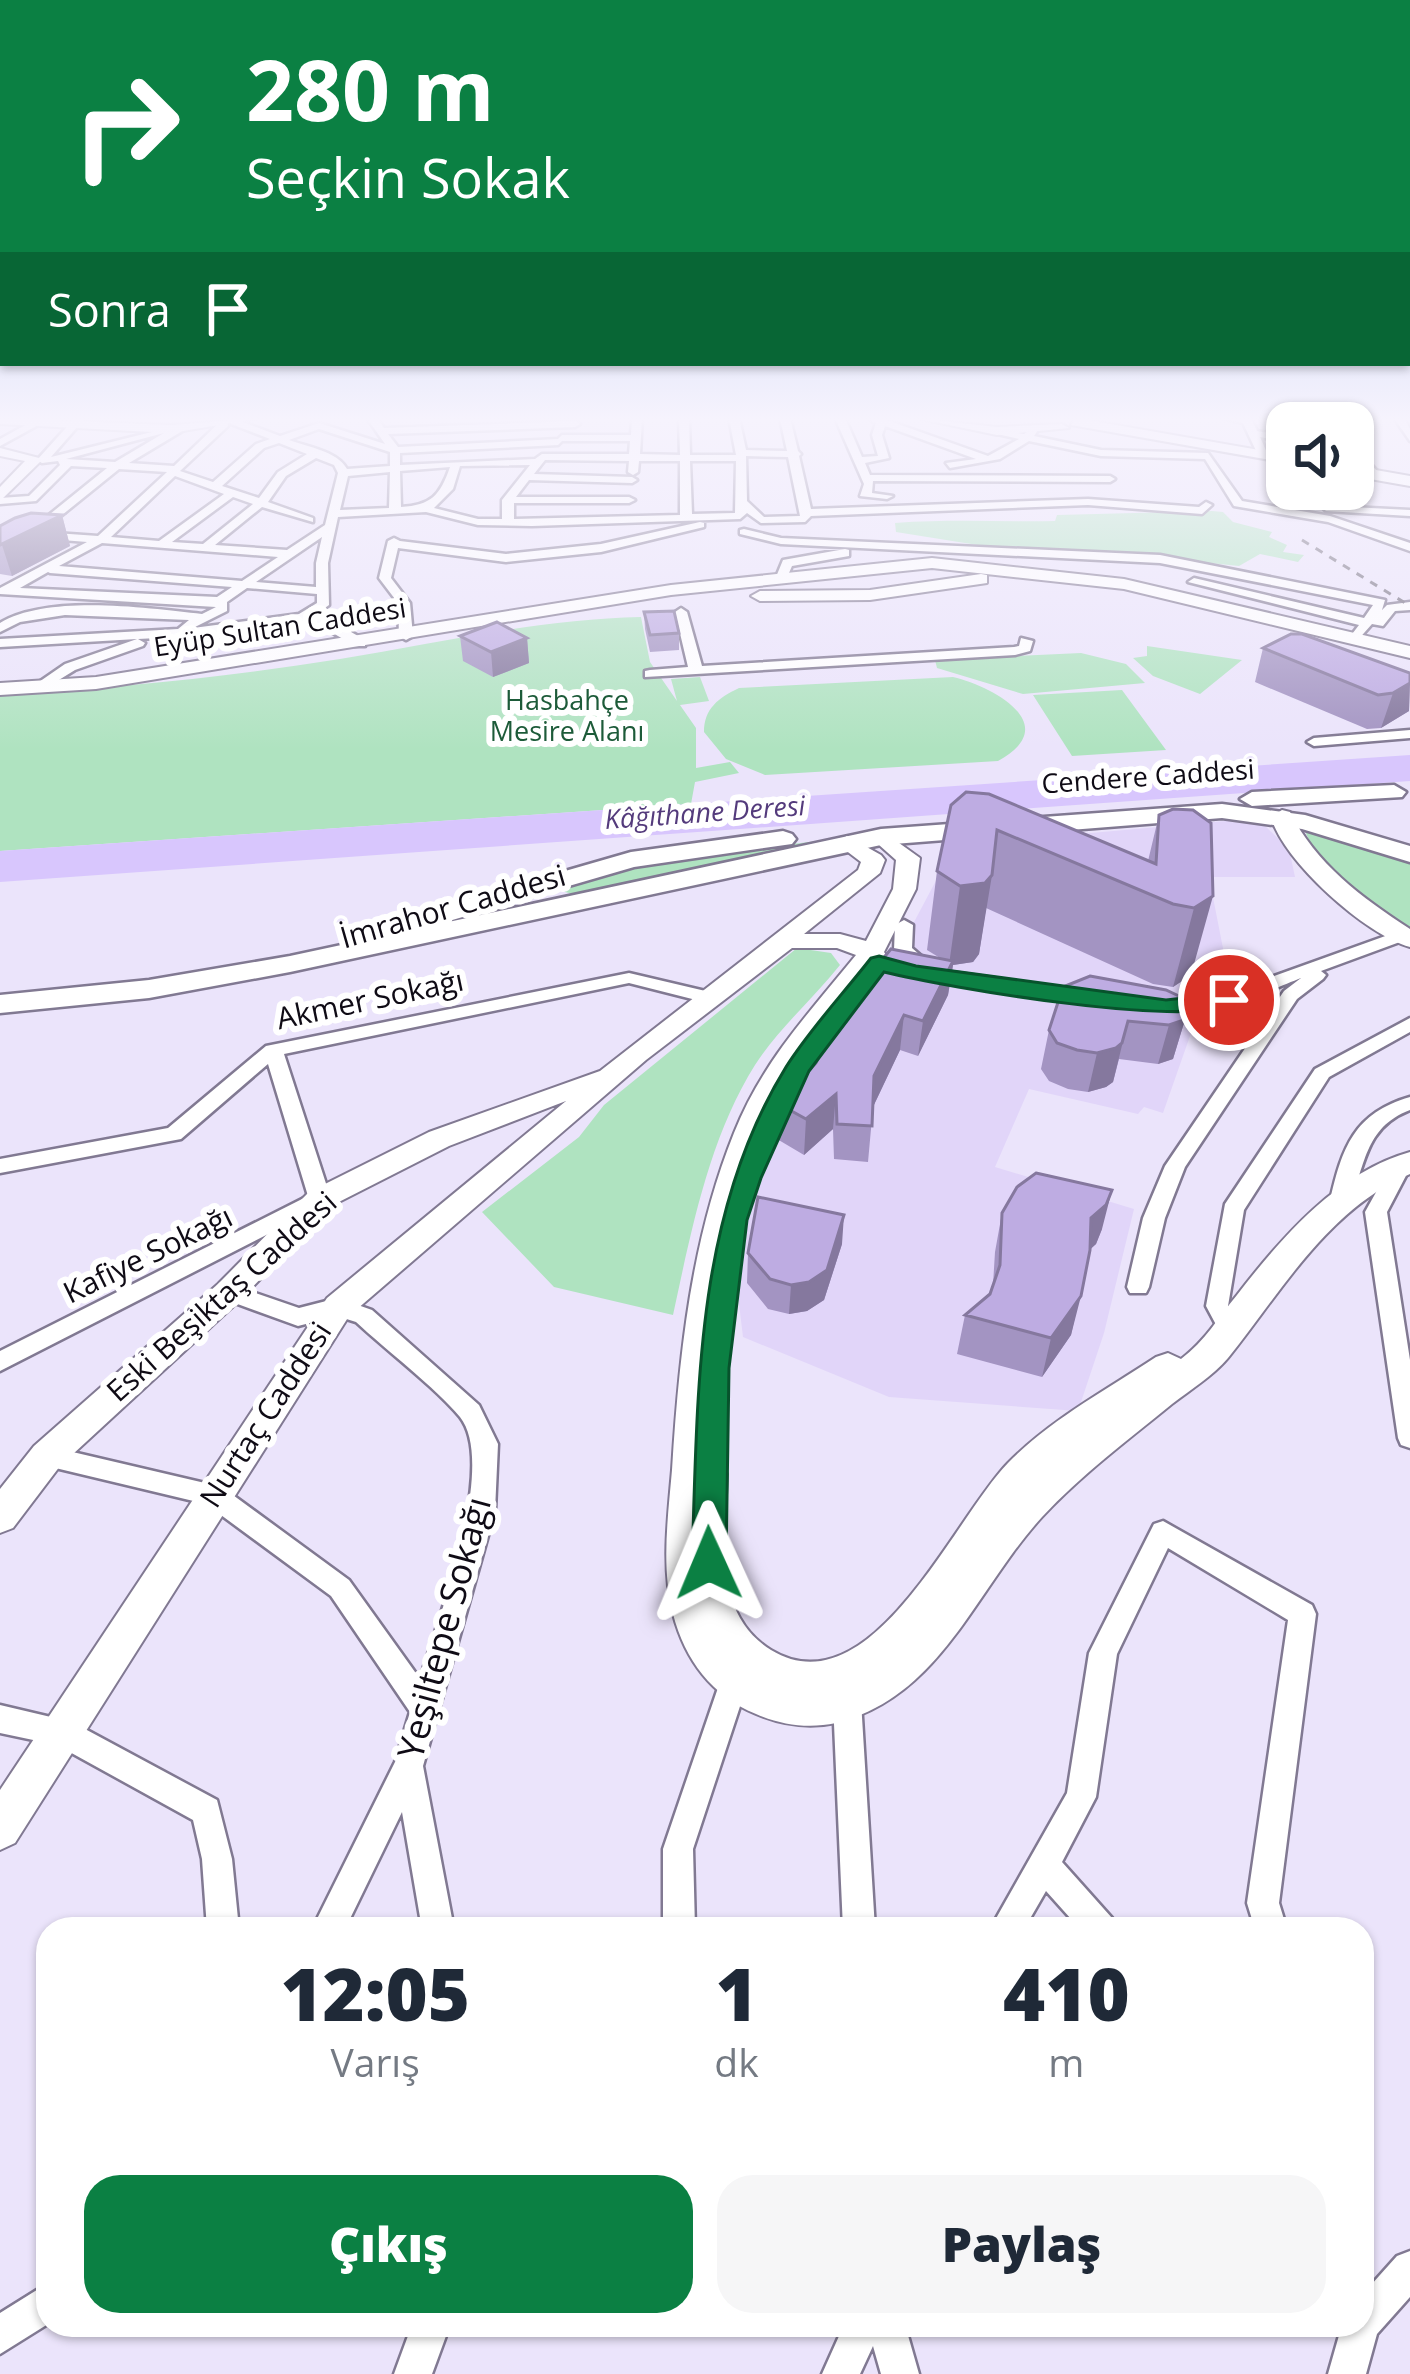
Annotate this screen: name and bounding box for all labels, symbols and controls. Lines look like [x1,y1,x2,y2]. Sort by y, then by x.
text: 280 m [246,31,494,146]
icon: right [48,48,204,204]
text: Seçkin Sokak [246,140,570,214]
icon: arrive [195,276,261,342]
text: Sonra [48,279,171,340]
map controls [1266,402,1374,510]
button: sound [1266,402,1374,510]
street label: Eyüp Sultan Caddesi [151,588,409,665]
park label: Hasbahçe Mesire Alanı [490,681,644,749]
street label: Cendere Caddesi [1040,750,1256,801]
water label: Kâğıthane Deresi [603,786,808,837]
street label: İmrahor Caddesi [335,854,570,957]
pin [1178,949,1280,1051]
street label: Akmer Sokağı [272,959,467,1038]
icon: arrive [1196,967,1262,1033]
street label: Eski Beşiktaş Caddesi [97,1181,345,1410]
street label: Kafiye Sokağı [56,1195,239,1312]
street label: Nurtaç Caddesi [189,1313,340,1515]
street label: Yeşiltepe Sokağı [385,1491,502,1764]
position arrow [646,1500,772,1626]
text: 12:05 [280,1944,470,2042]
text: 1 [715,1944,758,2042]
text: 410 [1003,1944,1130,2042]
text: Varış [331,2035,420,2088]
text: dk [714,2035,759,2088]
text: m [1048,2035,1084,2088]
button: Çıkış [84,2175,693,2313]
button: Paylaş [717,2175,1326,2313]

